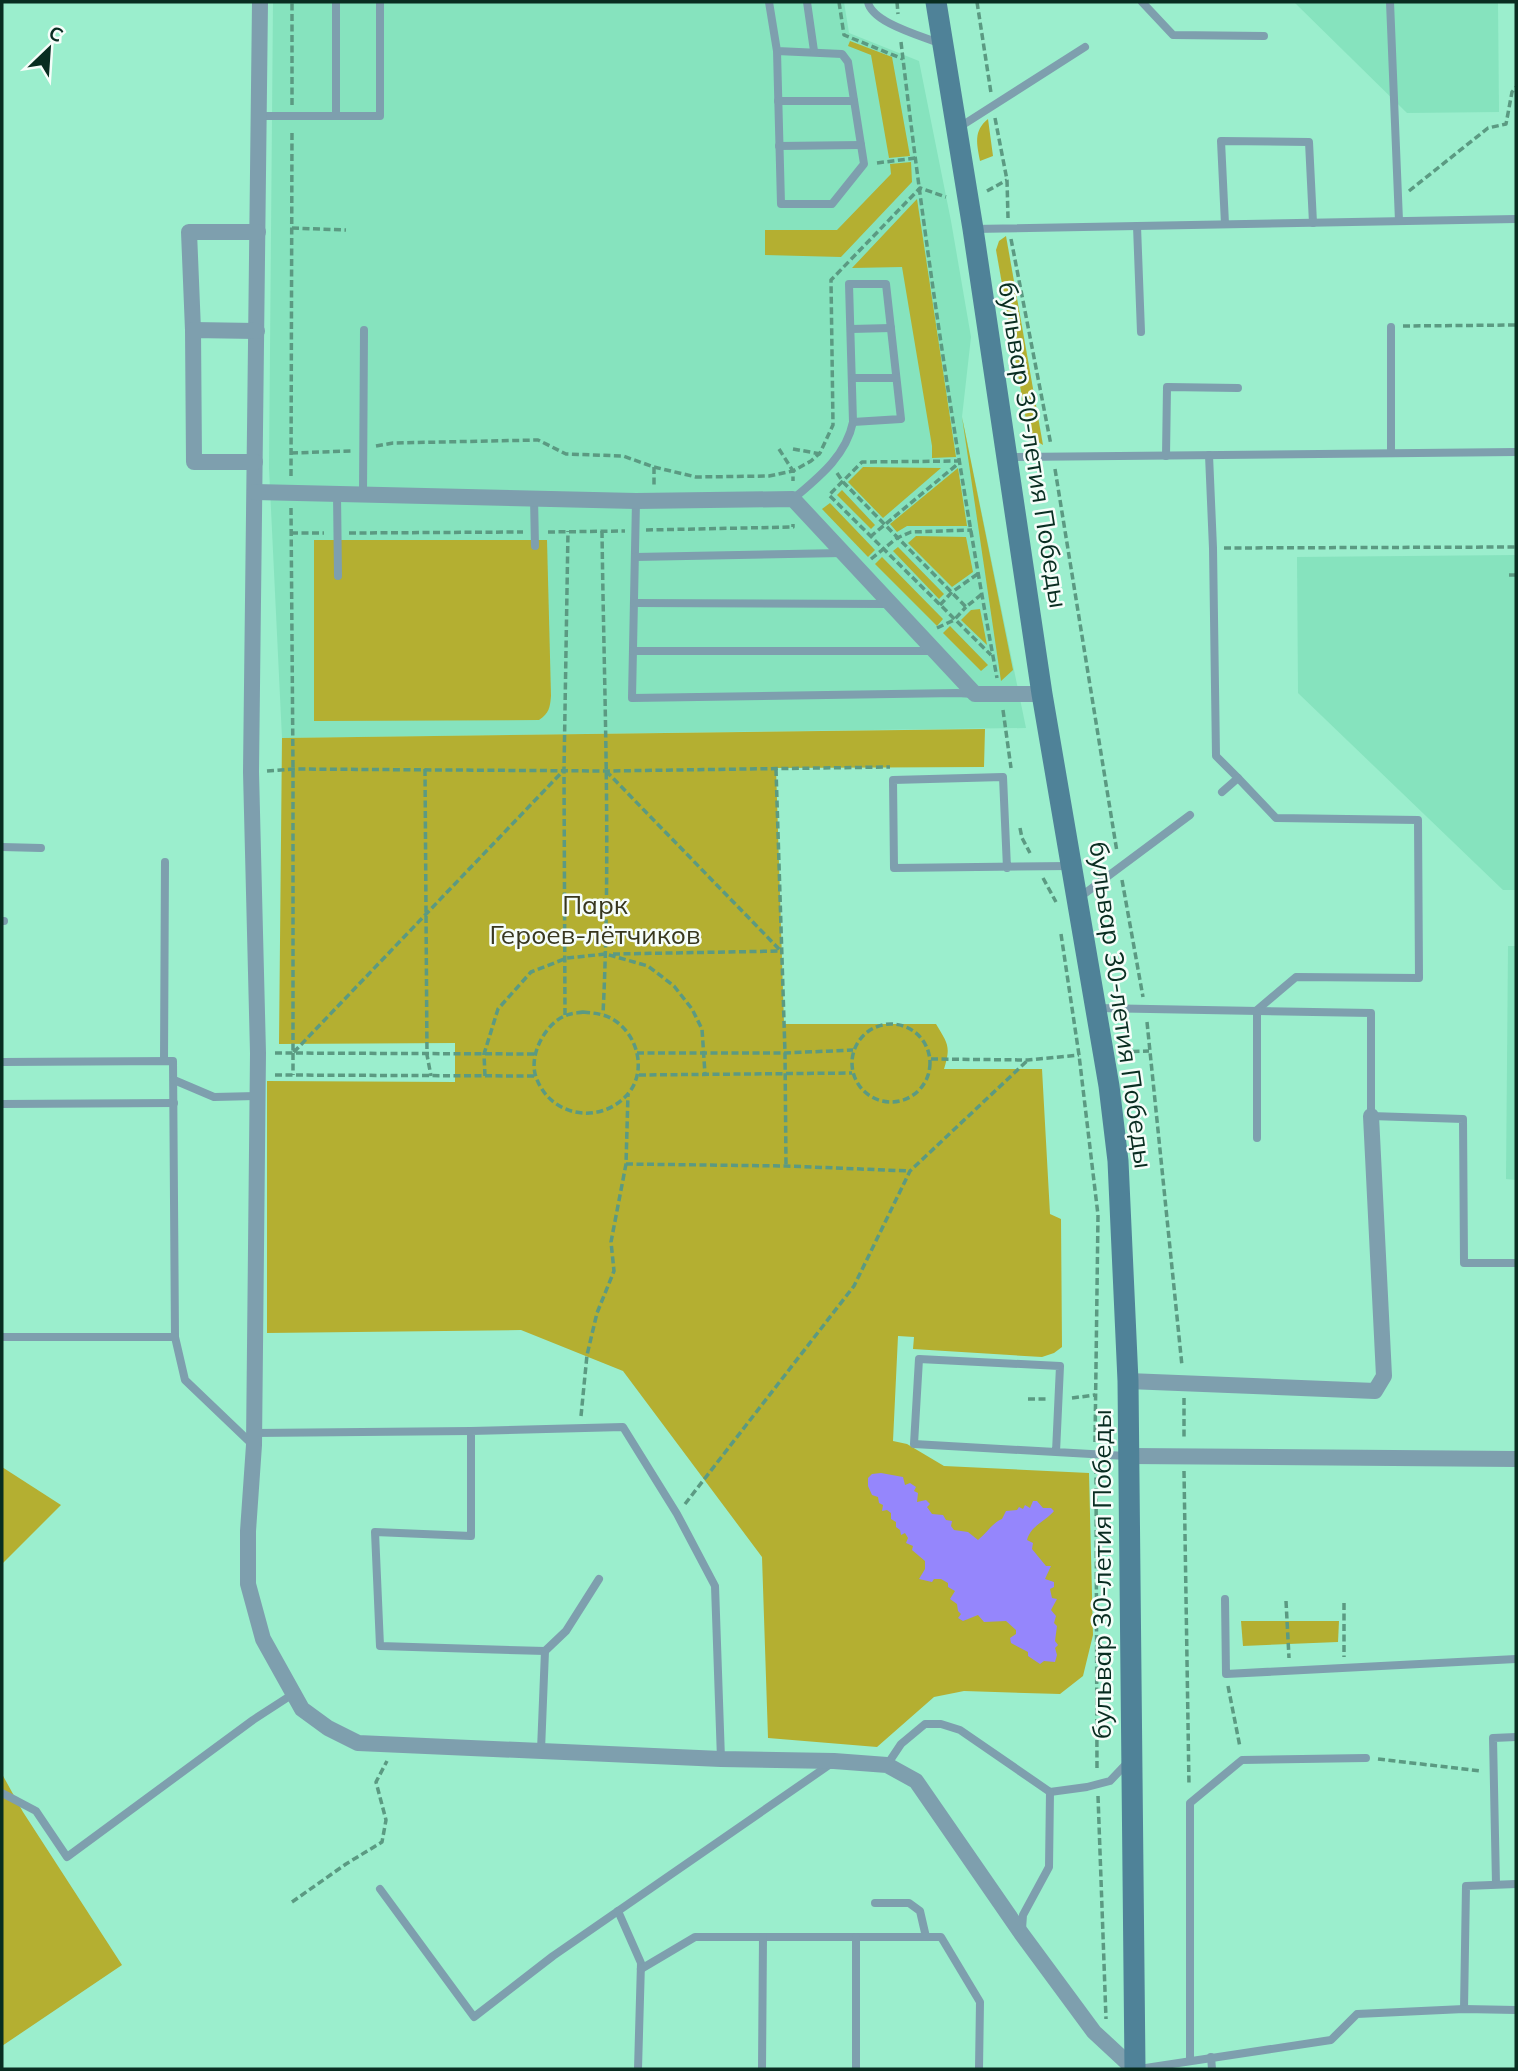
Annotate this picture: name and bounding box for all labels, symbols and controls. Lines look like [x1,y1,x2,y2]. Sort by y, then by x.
north arrow [14,14,84,84]
text: С [45,20,67,47]
street label: бульвар 30-летия Победы [991,279,1076,610]
street label: бульвар 30-летия Победы [1082,839,1161,1171]
park label: Парк Героев-лётчиков [490,888,700,951]
street label: бульвар 30-летия Победы [1085,1409,1118,1739]

